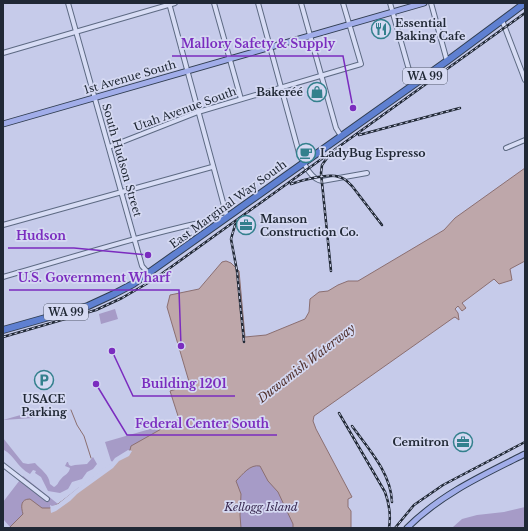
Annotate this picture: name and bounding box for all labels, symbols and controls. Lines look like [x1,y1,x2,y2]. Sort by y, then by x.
place label: Essential Baking Cafe [395,16,466,43]
restaurant icon: Essential Baking Cafe [370,18,392,40]
callout: Mallory Safety & Supply [172,32,343,56]
text: Mallory Safety & Supply [181,36,336,51]
street label: 1st Avenue South [82,57,178,97]
road number: WA 99 [403,68,447,84]
shop icon: Bakeréé [306,81,328,103]
street label: Utah Avenue South [132,84,239,134]
place label: Bakeréé [256,85,304,99]
street label: South Hudson Street [99,102,145,219]
cafe icon: LadyBug Espresso [295,142,317,164]
place label: LadyBug Espresso [320,146,426,160]
street label: East Marginal Way South [167,157,290,251]
place label: Manson Construction Co. [260,212,359,239]
office icon: Manson Construction Co. [235,214,257,236]
callout: Hudson [8,224,74,248]
text: Hudson [16,228,66,243]
callout: U.S. Government Wharf [9,266,179,290]
text: U.S. Government Wharf [18,270,172,285]
road number: WA 99 [44,304,88,320]
water label: Duwamish Waterway [253,320,358,406]
parking icon: USACE Parking [33,369,55,391]
callout: Building 1201 [133,372,235,396]
text: Building 1201 [141,376,227,391]
place label: USACE Parking [21,392,67,419]
callout: Federal Center South [127,411,277,435]
text: Federal Center South [135,416,270,431]
office icon: Cemitron [452,431,474,453]
place label: Cemitron [392,435,449,449]
park label: Kellogg Island [223,500,298,514]

